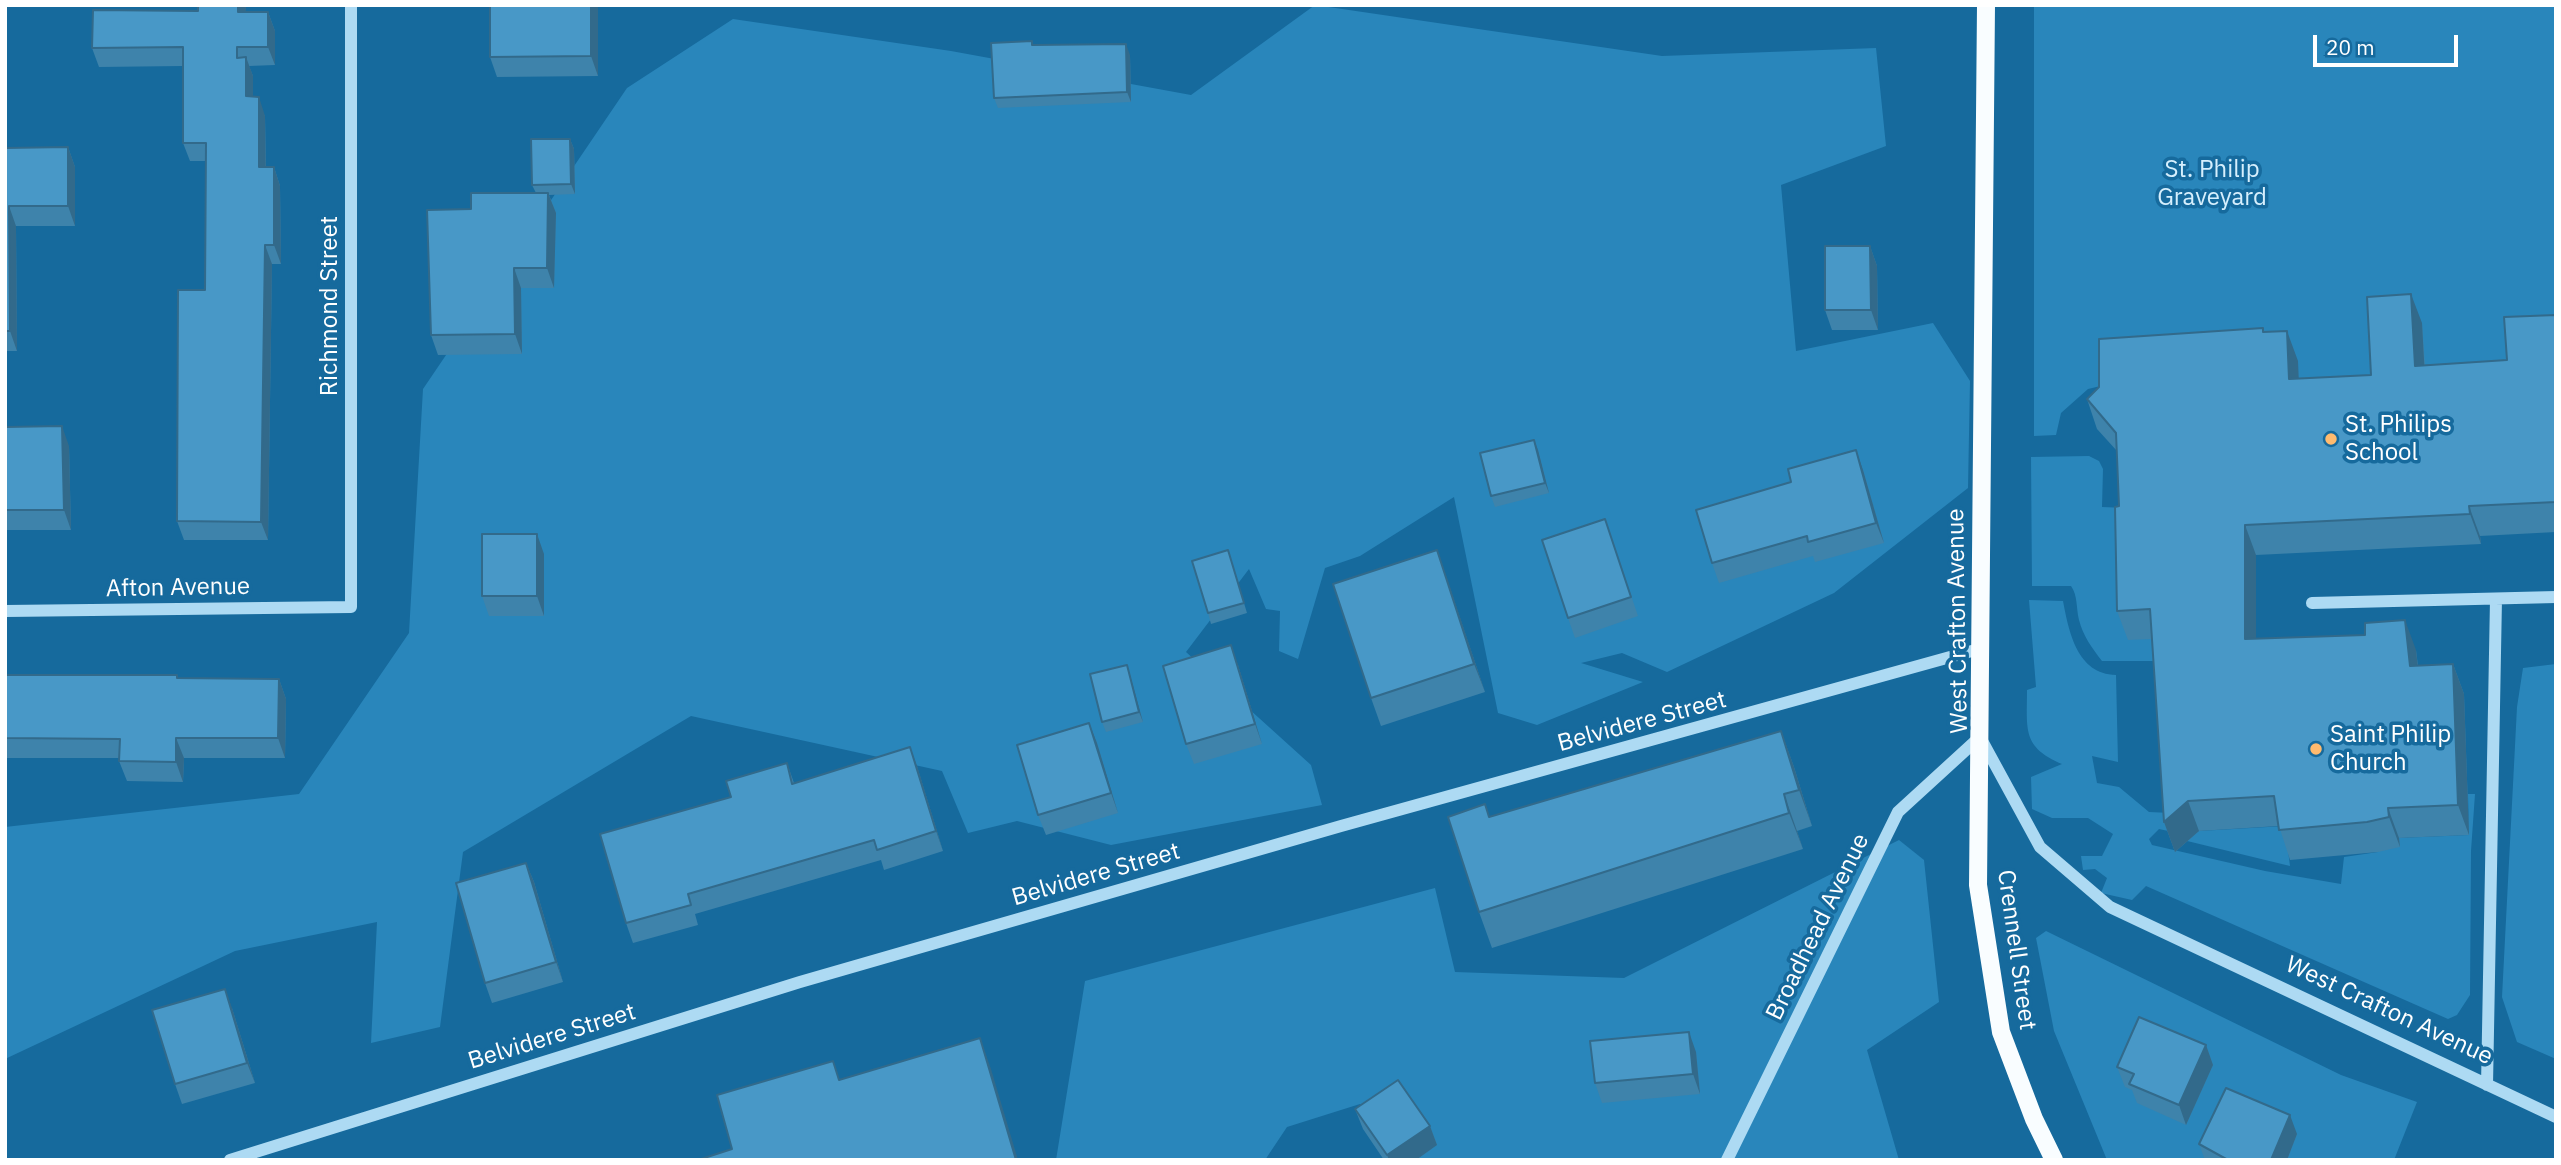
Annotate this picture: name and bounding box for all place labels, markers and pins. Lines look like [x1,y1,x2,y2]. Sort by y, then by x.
place label: St. Philips School [2345,411,2452,467]
marker: St. Philips School [2323,431,2339,447]
place label: Saint Philip Church [2330,721,2451,777]
marker: Saint Philip Church [2308,741,2324,757]

